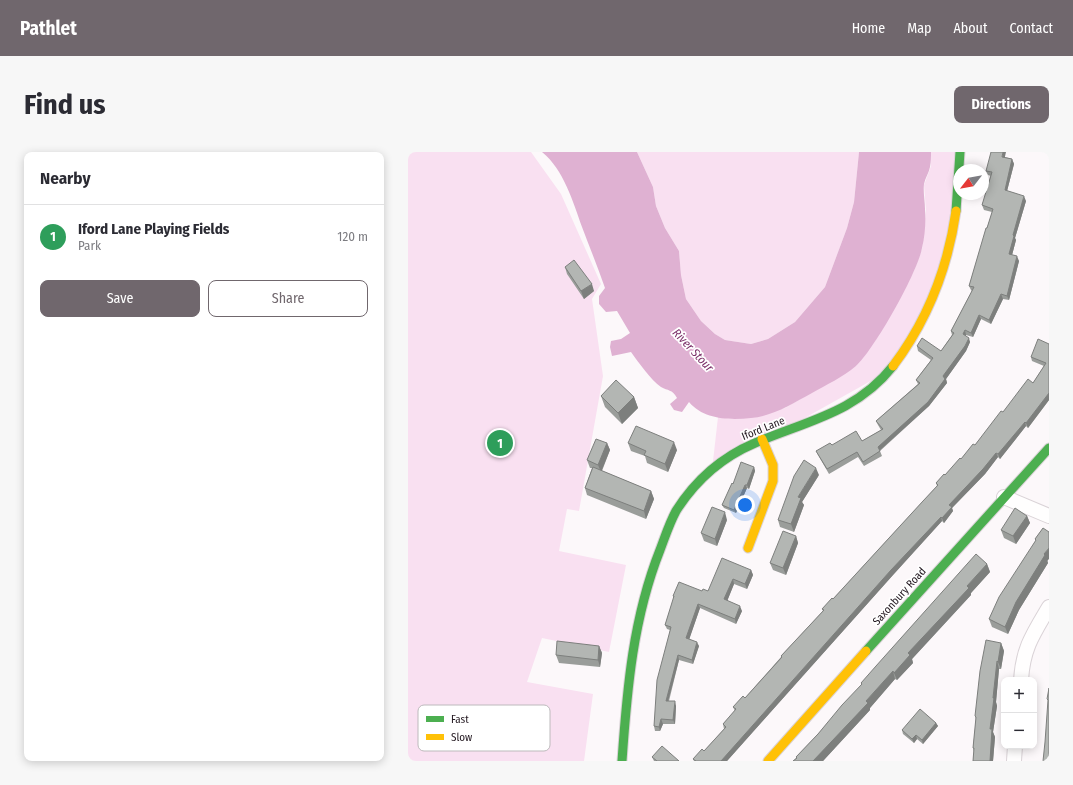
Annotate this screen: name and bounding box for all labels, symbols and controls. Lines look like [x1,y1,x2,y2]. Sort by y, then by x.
text: Pathlet [20,17,77,40]
text: Home [852,20,885,37]
text: Map [907,20,931,37]
text: About [953,20,988,37]
text: Contact [1010,20,1053,37]
button: Directions [954,86,1049,123]
text: Find us [24,88,106,121]
north arrow [953,164,989,200]
text: Nearby [40,168,91,189]
text: Iford Lane Playing Fields [78,220,229,238]
text: 1 [50,229,56,244]
text: 120 m [337,229,368,244]
text: Park [78,238,101,253]
button: Save [40,280,200,317]
button: Share [208,280,368,317]
water label: River Stour [670,326,717,375]
street label: Iford Lane [740,414,787,443]
pin: 1 [487,428,513,458]
your location [735,495,755,515]
street label: Saxonbury Road [870,565,929,628]
map controls [1001,677,1037,749]
button: + [1001,677,1037,713]
legend [418,705,550,751]
text: Fast [451,713,469,726]
button: − [1001,713,1037,749]
text: Slow [451,731,472,744]

